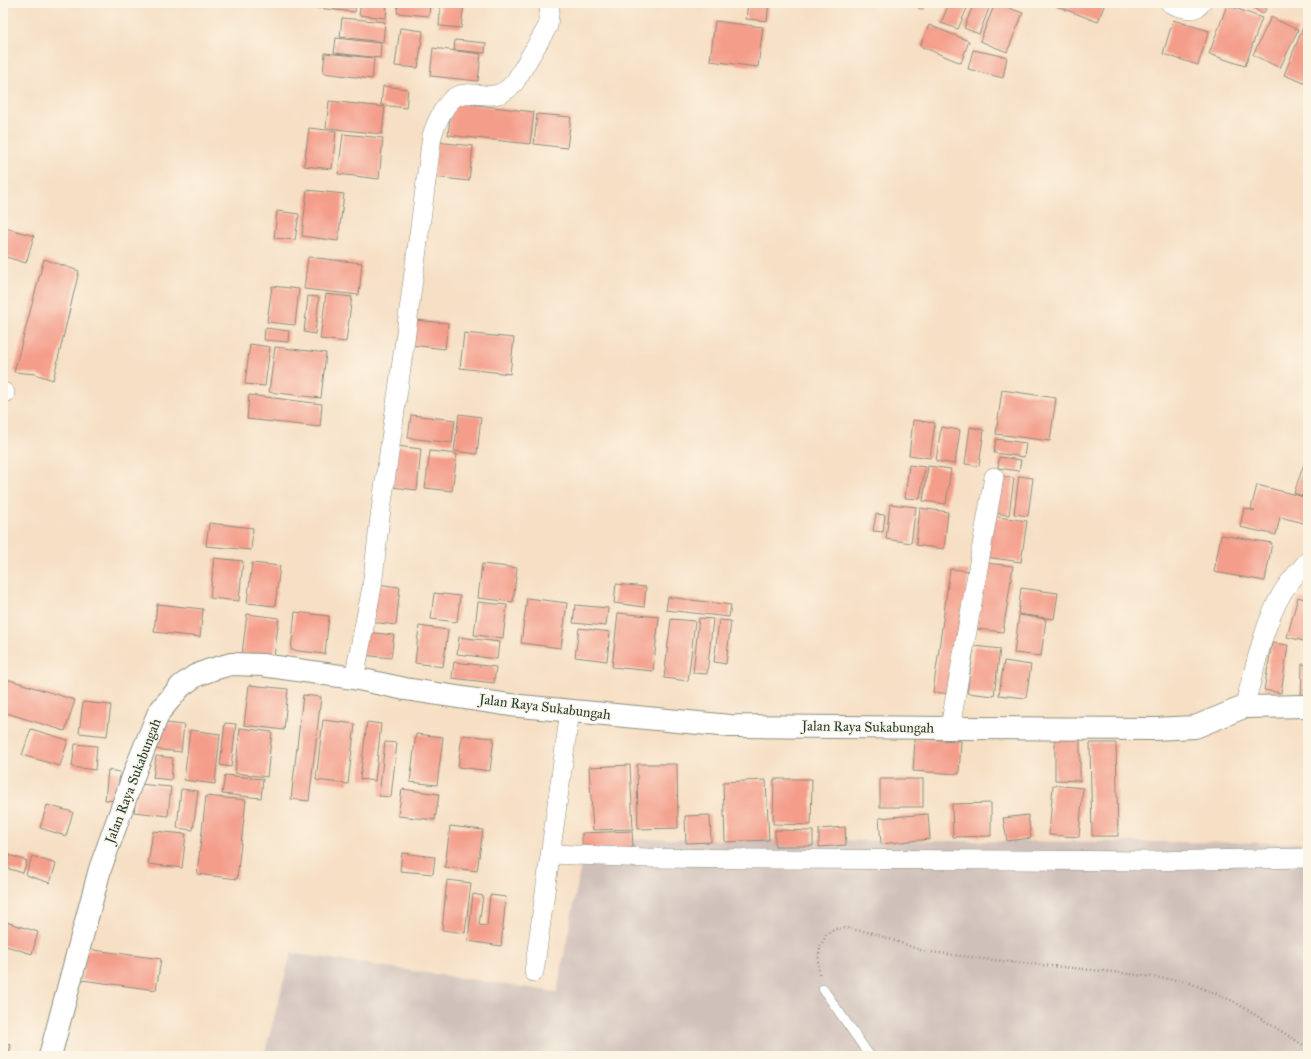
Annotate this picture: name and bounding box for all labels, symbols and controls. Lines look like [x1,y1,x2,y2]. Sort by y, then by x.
street label: Jalan Raya Sukabungah [476,690,612,725]
street label: Jalan Raya Sukabungah [101,716,166,848]
street label: Jalan Raya Sukabungah [800,717,935,738]

